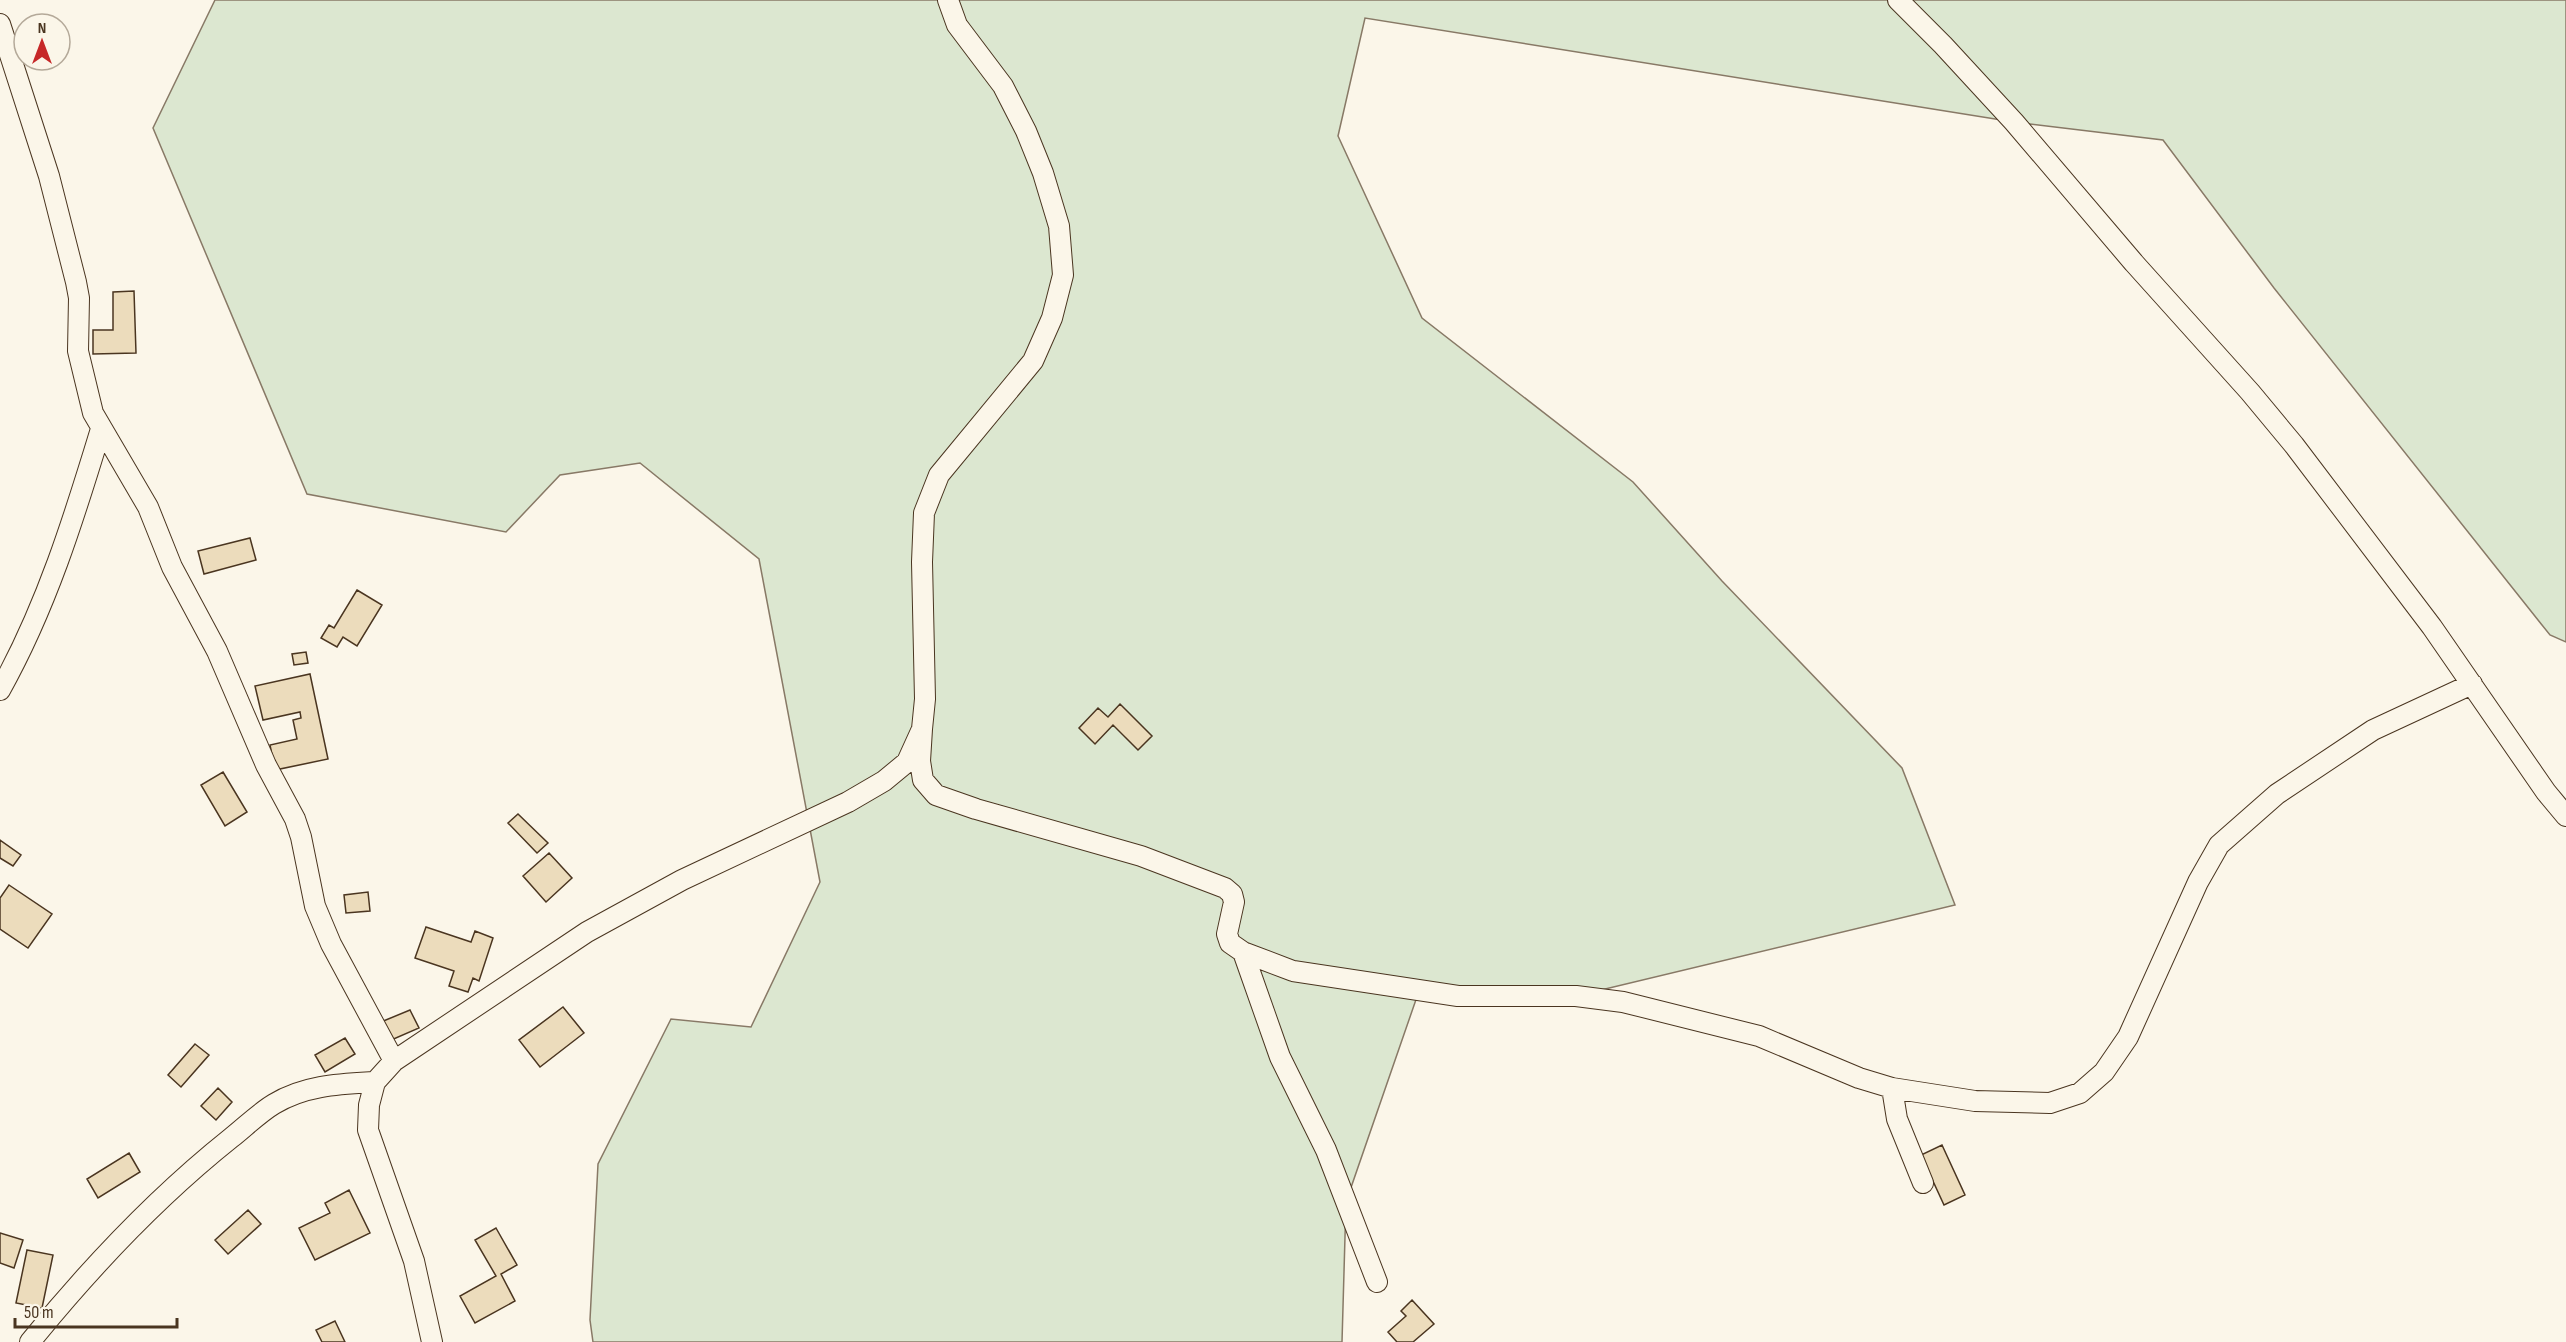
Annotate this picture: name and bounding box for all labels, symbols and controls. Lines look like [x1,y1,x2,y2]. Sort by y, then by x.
north arrow [12,12,72,72]
text: N [38,19,46,38]
scale bar [15,1291,177,1329]
text: 50 m [24,1302,54,1323]

